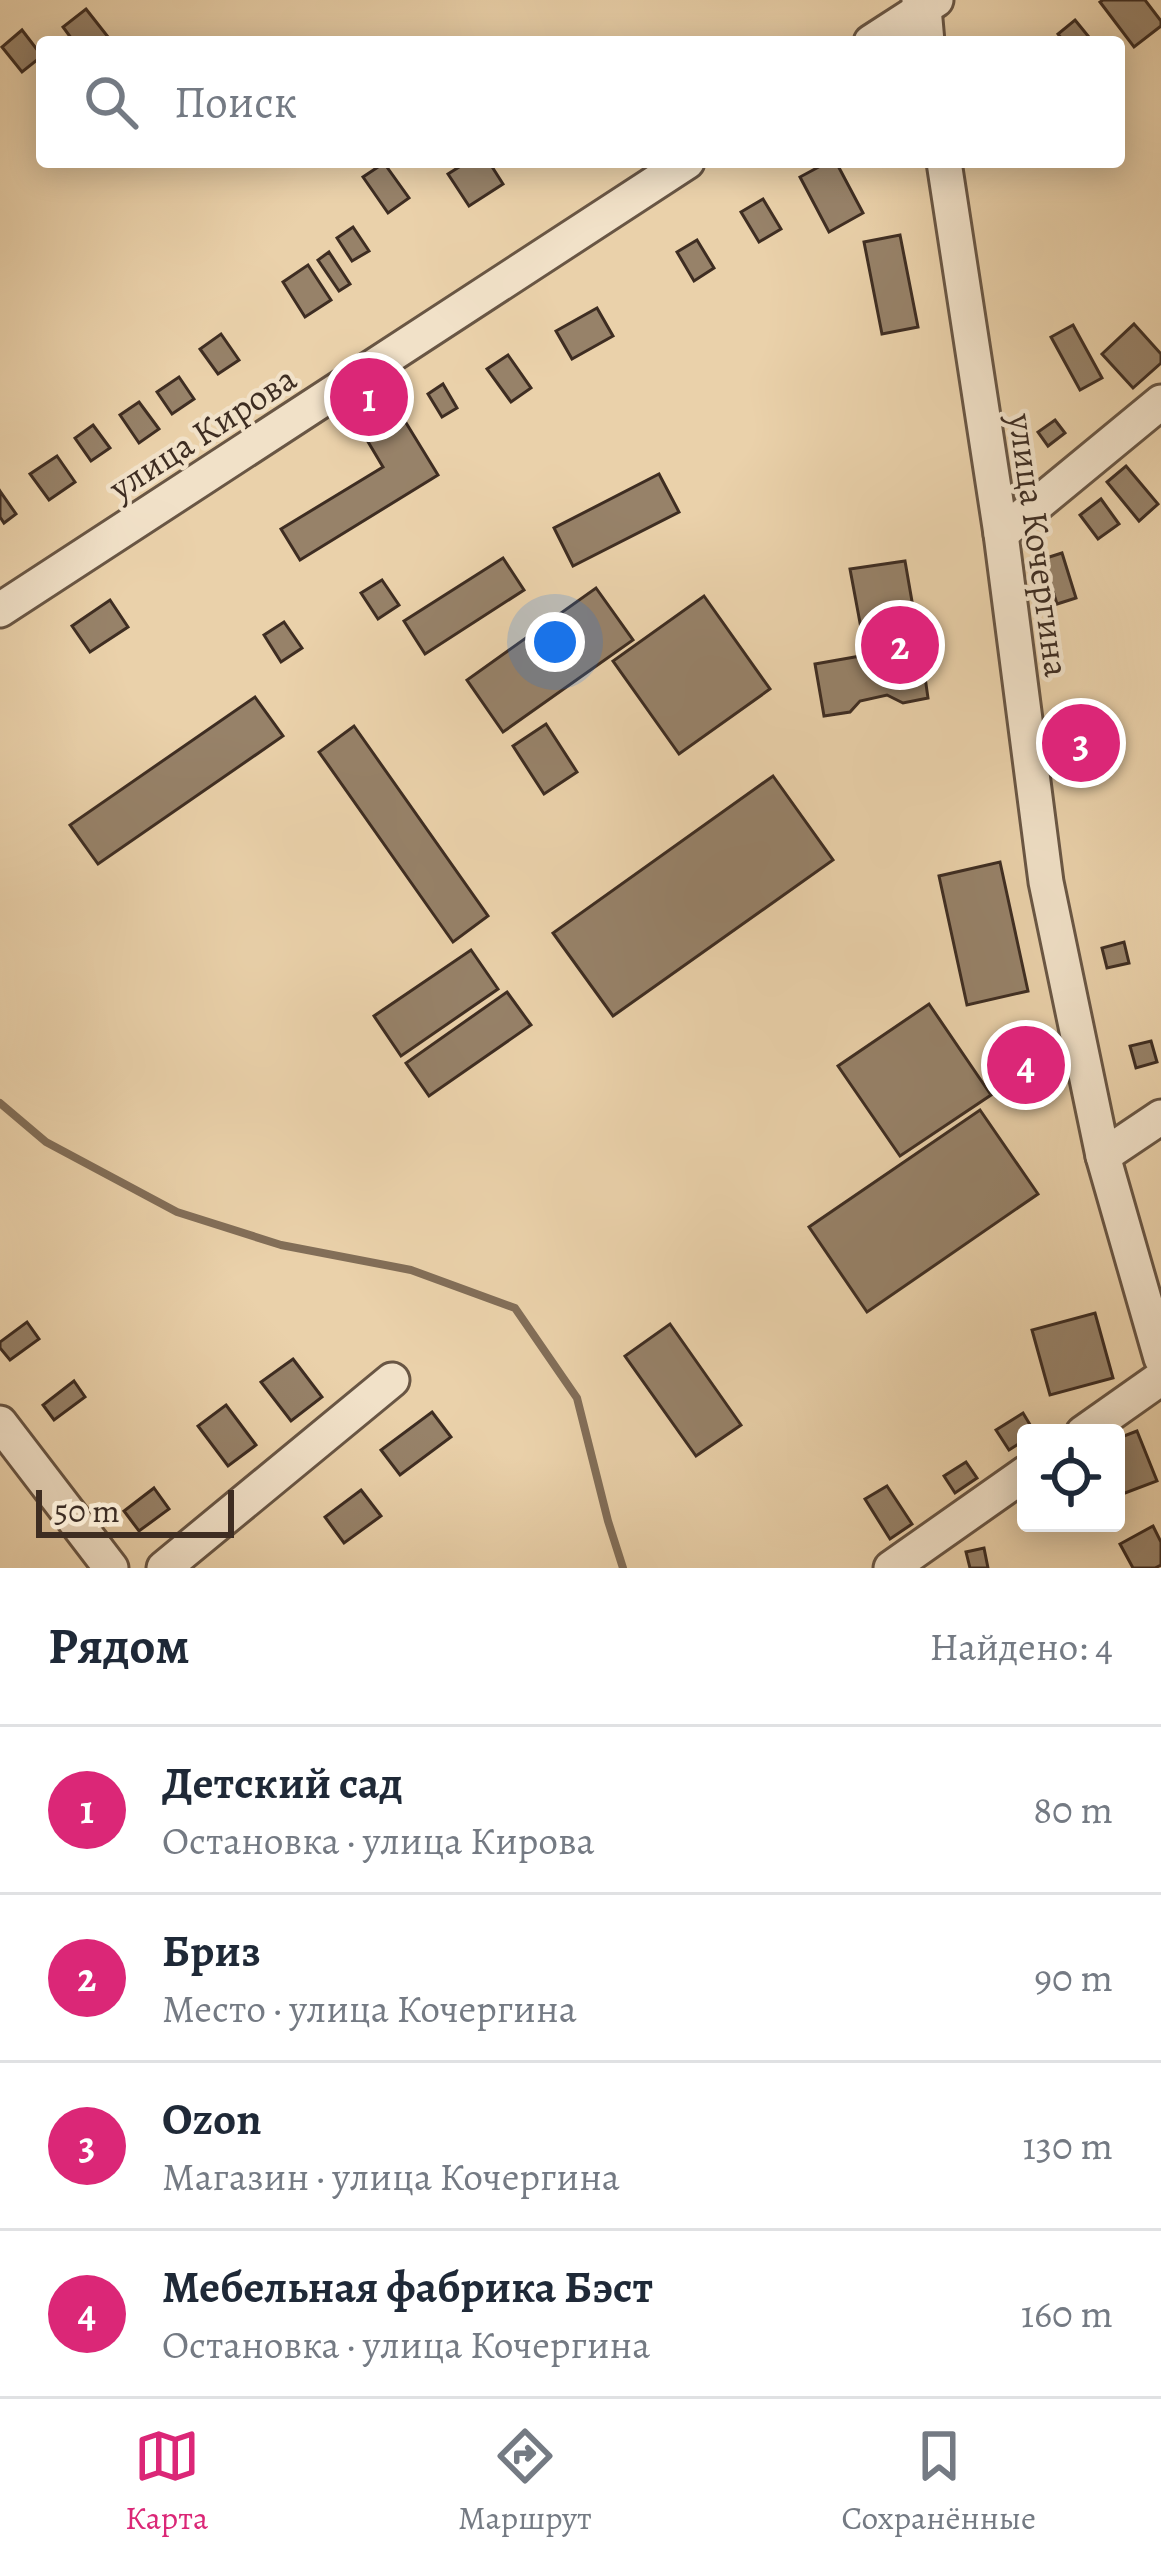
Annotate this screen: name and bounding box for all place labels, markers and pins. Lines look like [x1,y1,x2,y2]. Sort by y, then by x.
pin: 1 [330,352,408,442]
pin: 2 [861,600,939,690]
pin: 3 [1042,698,1120,788]
pin: 4 [987,1020,1065,1110]

